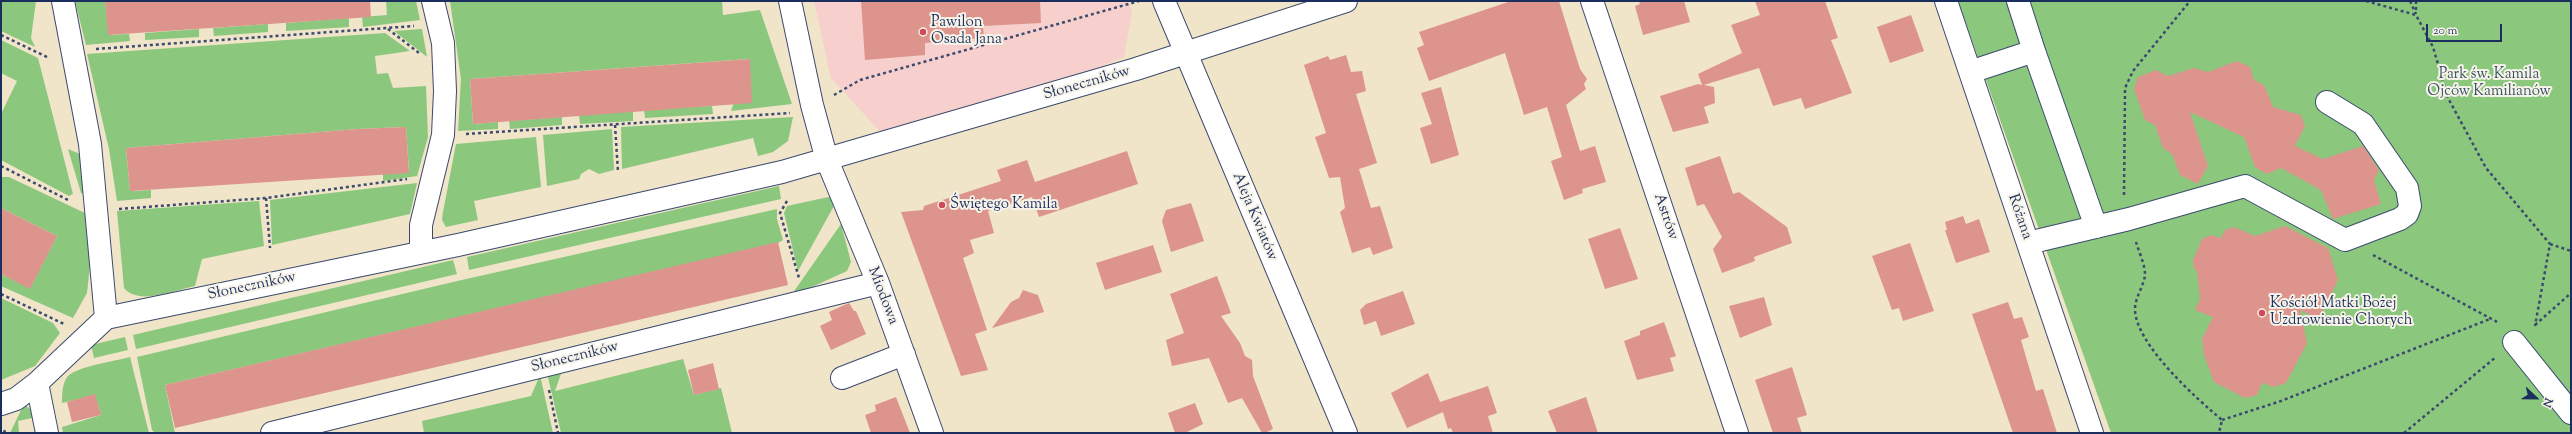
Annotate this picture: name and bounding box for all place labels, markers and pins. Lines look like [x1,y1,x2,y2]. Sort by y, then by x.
place label: Pawilon Osada Jana [931,14,1002,49]
marker: Pawilon Osada Jana [918,27,928,37]
place label: Świętego Kamila [950,196,1058,214]
marker: Świętego Kamila [937,200,947,210]
place label: Kościół Matki Bożej Uzdrowienie Chorych [2270,295,2413,330]
marker: Kościół Matki Bożej Uzdrowienie Chorych [2257,308,2267,318]

